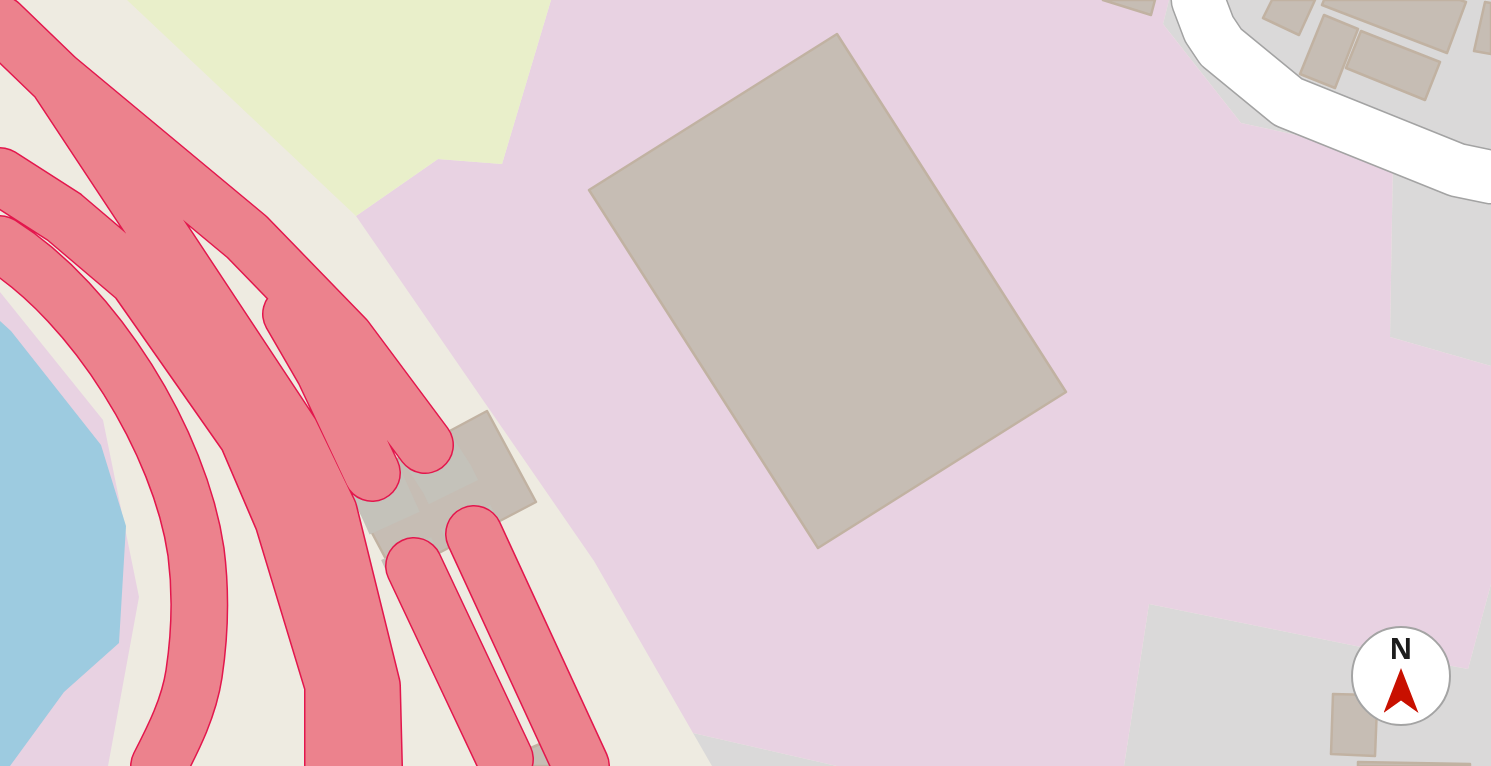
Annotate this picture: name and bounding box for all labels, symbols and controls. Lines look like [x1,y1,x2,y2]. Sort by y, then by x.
north arrow [1351,626,1451,726]
text: N [1390,629,1412,667]

